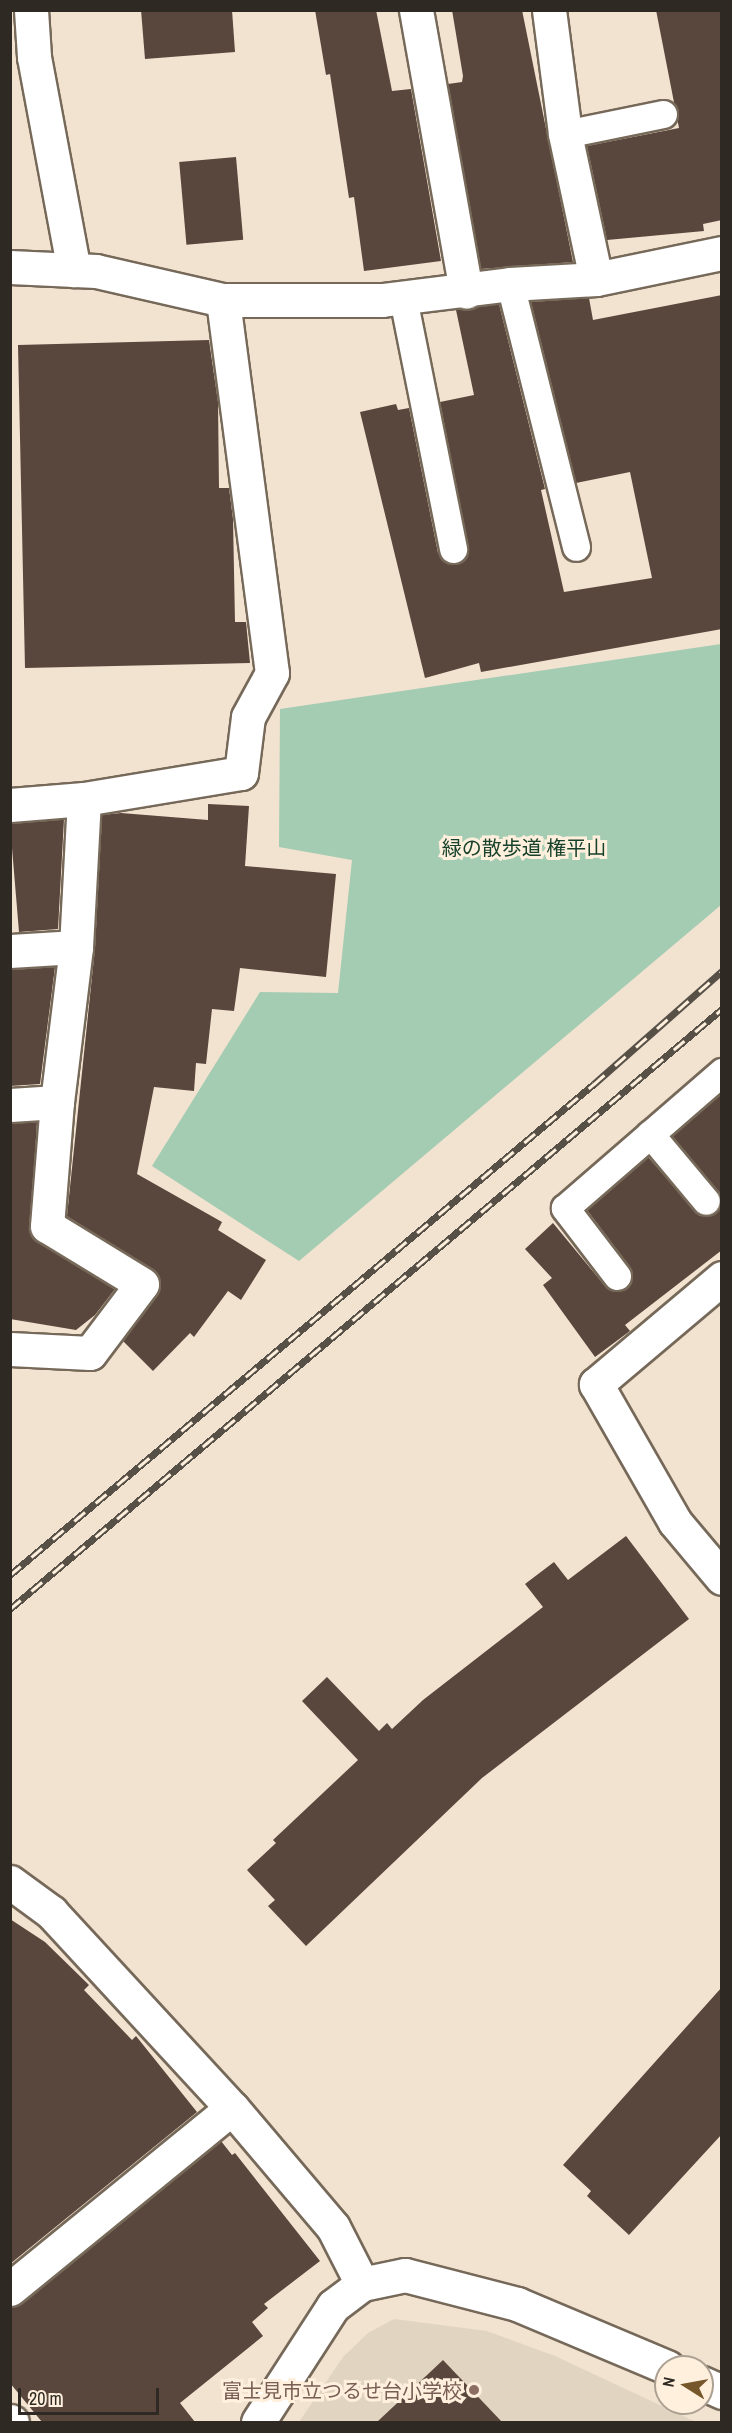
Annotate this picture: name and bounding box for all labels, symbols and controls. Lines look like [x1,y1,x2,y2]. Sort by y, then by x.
park label: 緑の散歩道 権平山 [442,835,606,859]
north arrow [654,2355,714,2415]
text: N [657,2375,680,2389]
scale bar [21,2376,162,2414]
place label: 富士見市立つるせ台小学校 [222,2378,462,2402]
marker: 富士見市立つるせ台小学校 [467,2383,481,2397]
text: 20 m [29,2386,62,2411]

